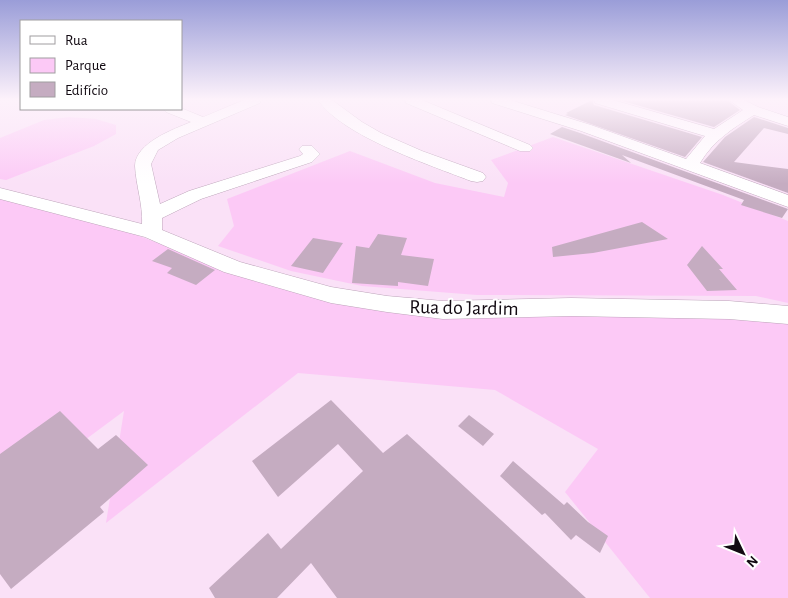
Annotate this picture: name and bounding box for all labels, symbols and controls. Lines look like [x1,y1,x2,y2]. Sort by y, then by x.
legend [20,20,182,110]
text: Rua [65,33,88,48]
text: Parque [65,58,106,73]
text: Edifício [65,83,108,98]
street label: Rua do Jardim [409,297,519,319]
north arrow [718,528,768,578]
text: N [743,553,760,570]

